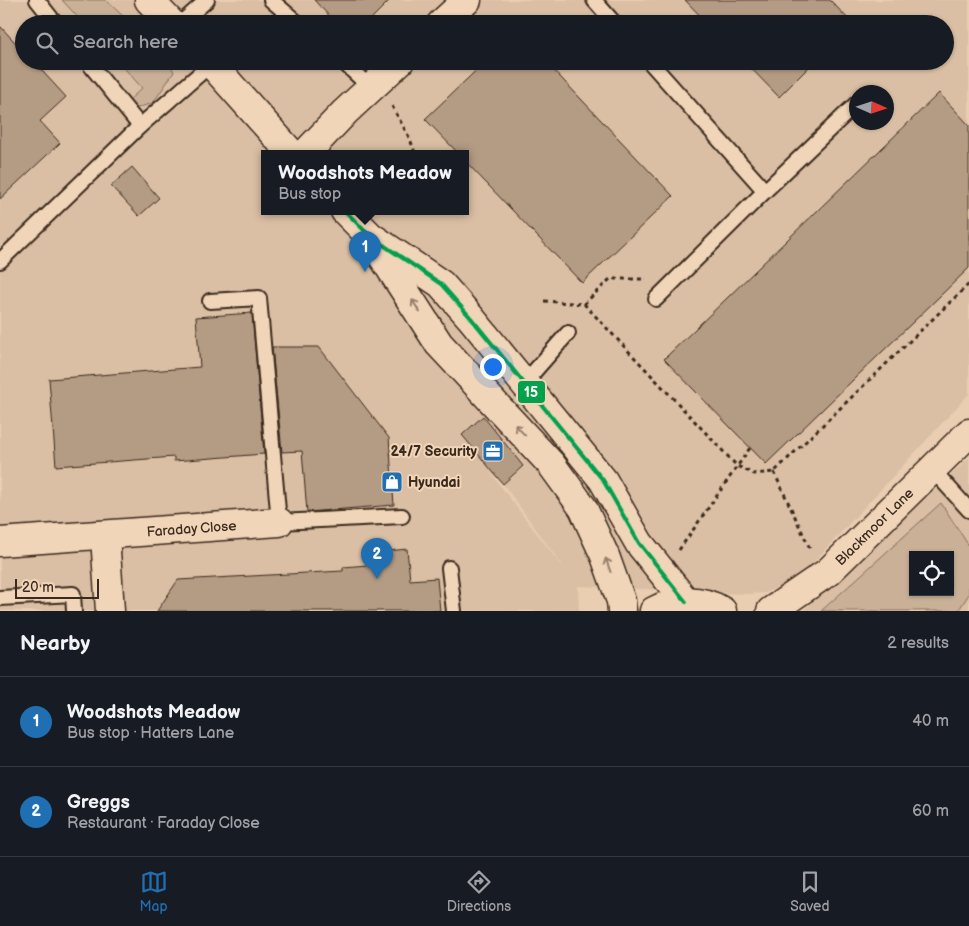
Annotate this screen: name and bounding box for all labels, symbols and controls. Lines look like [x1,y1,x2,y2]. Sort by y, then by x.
search box [15,15,954,70]
icon: search [33,29,61,57]
text: Search here [73,31,178,54]
north arrow [849,85,894,130]
popup [261,150,469,215]
text: Woodshots Meadow [278,162,452,185]
text: Bus stop [278,185,341,204]
pin: 1 [349,231,381,272]
one-way arrow [410,300,420,314]
your location [480,354,506,380]
line badge: 15 [517,380,546,404]
text: 15 [524,384,538,401]
one-way arrow [514,423,526,436]
office icon: 24/7 Security [481,439,505,463]
place label: 24/7 Security [391,443,478,460]
shop icon: Hyundai [380,470,404,494]
place label: Hyundai [408,474,460,491]
street label: Blackmoor Lane [832,484,917,569]
street label: Faraday Close [146,517,237,540]
pin: 2 [361,538,393,579]
map controls [909,551,954,596]
button: locate [909,551,954,596]
one-way arrow [603,557,612,573]
scale bar [15,576,99,599]
text: 20 m [22,579,54,596]
text: Nearby [20,631,90,656]
text: 2 results [887,634,949,653]
text: Woodshots Meadow [67,701,240,724]
text: 1 [33,712,39,731]
text: 40 m [912,712,949,731]
text: Bus stop · Hatters Lane [67,724,234,743]
text: Greggs [67,791,130,814]
text: 2 [31,802,41,821]
text: 60 m [912,802,949,821]
text: Restaurant · Faraday Close [67,814,260,833]
tab: Map [140,868,168,915]
tab: Directions [447,868,511,915]
tab: Saved [790,868,829,915]

